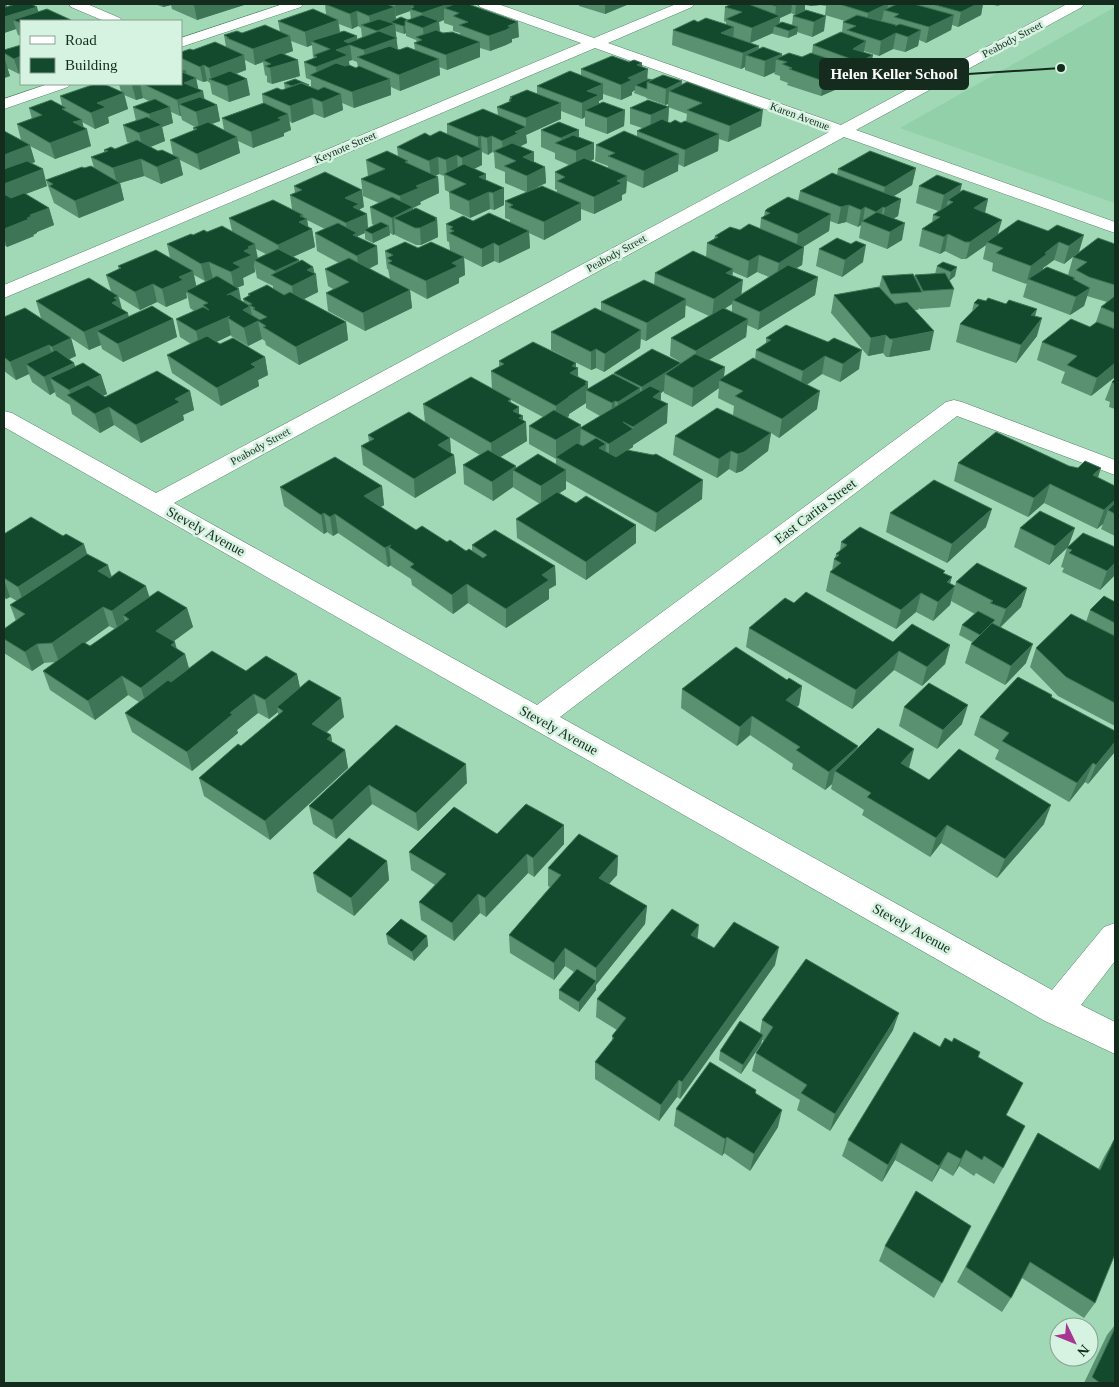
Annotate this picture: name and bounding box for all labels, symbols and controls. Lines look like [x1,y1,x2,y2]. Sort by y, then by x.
street label: Peabody Street [980,18,1044,60]
legend [20,20,182,85]
text: Road [65,32,97,48]
text: Building [65,57,118,73]
callout: Helen Keller School [820,59,968,89]
text: Helen Keller School [830,66,958,82]
street label: Karen Avenue [769,100,831,132]
street label: Keynote Street [312,129,378,165]
street label: Peabody Street [584,232,648,274]
street label: Peabody Street [228,425,292,467]
street label: East Carita Street [772,476,859,547]
street label: Stevely Avenue [164,504,248,559]
street label: Stevely Avenue [517,703,601,758]
street label: Stevely Avenue [870,901,954,956]
north arrow [1049,1317,1099,1367]
text: N [1074,1342,1092,1359]

